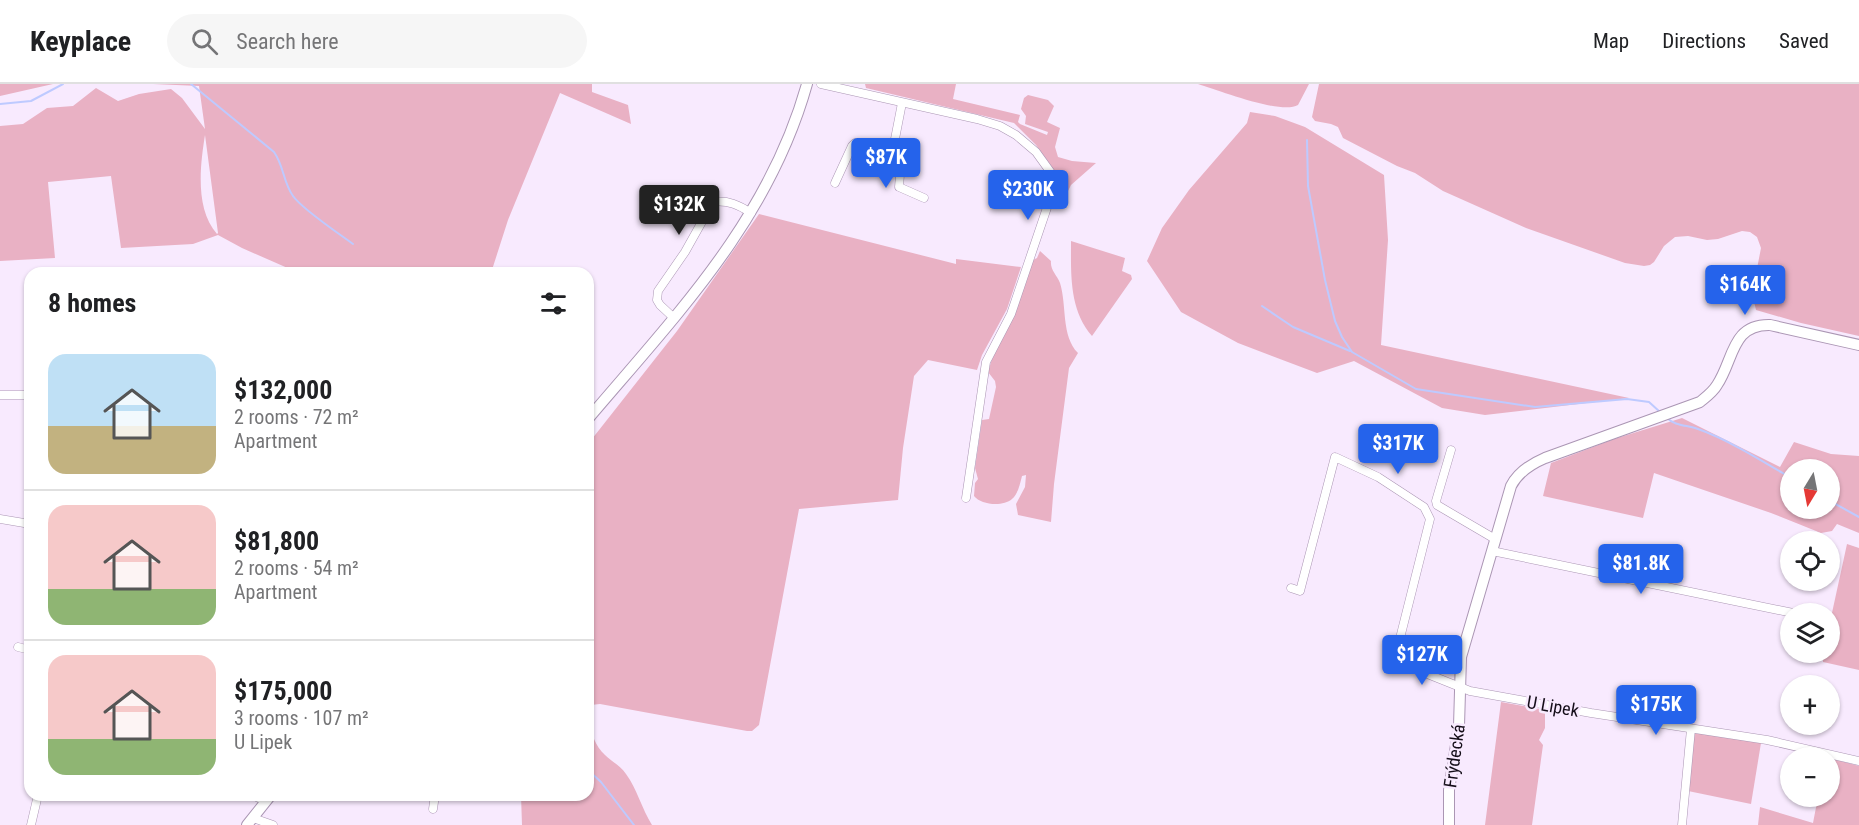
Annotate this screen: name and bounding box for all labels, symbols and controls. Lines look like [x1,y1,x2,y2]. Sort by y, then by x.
search box [167,14,587,68]
text: Keyplace [30,25,131,58]
icon: search [188,25,221,58]
text: Search here [236,29,339,54]
text: Map [1593,29,1629,53]
text: Directions [1662,29,1746,53]
text: Saved [1779,29,1829,53]
pin: $87K [850,138,922,189]
text: $87K [865,145,907,169]
pin: $230K [986,170,1070,221]
text: $230K [1002,177,1054,201]
pin: $132K [637,185,721,236]
text: $132K [653,192,705,216]
pin: $164K [1703,265,1787,316]
text: $164K [1719,272,1771,296]
icon: filters [537,287,570,320]
text: 8 homes [48,288,136,318]
text: $132,000 [234,375,332,405]
icon: home [96,378,168,450]
text: 2 rooms · 72 m² [234,405,359,429]
pin: $317K [1356,424,1440,475]
text: Apartment [234,429,318,453]
text: $317K [1372,431,1424,455]
north arrow [1780,459,1840,519]
map controls [1780,459,1840,807]
text: $81,800 [234,526,319,556]
icon: home [96,529,168,601]
button: locate [1780,531,1840,591]
pin: $81.8K [1592,544,1690,595]
text: $81.8K [1612,551,1670,575]
text: 2 rooms · 54 m² [234,556,359,580]
text: Apartment [234,580,318,604]
button: layers [1780,603,1840,663]
pin: $127K [1380,635,1464,686]
text: $127K [1396,642,1448,666]
button: + [1780,675,1840,735]
text: $175,000 [234,676,332,706]
icon: home [96,679,168,751]
pin: $175K [1614,685,1698,736]
street label: U Lipek [1525,691,1581,721]
text: $175K [1630,692,1682,716]
text: 3 rooms · 107 m² [234,706,369,730]
street label: Frýdecká [1439,723,1469,789]
text: U Lipek [234,730,292,754]
button: − [1780,747,1840,807]

